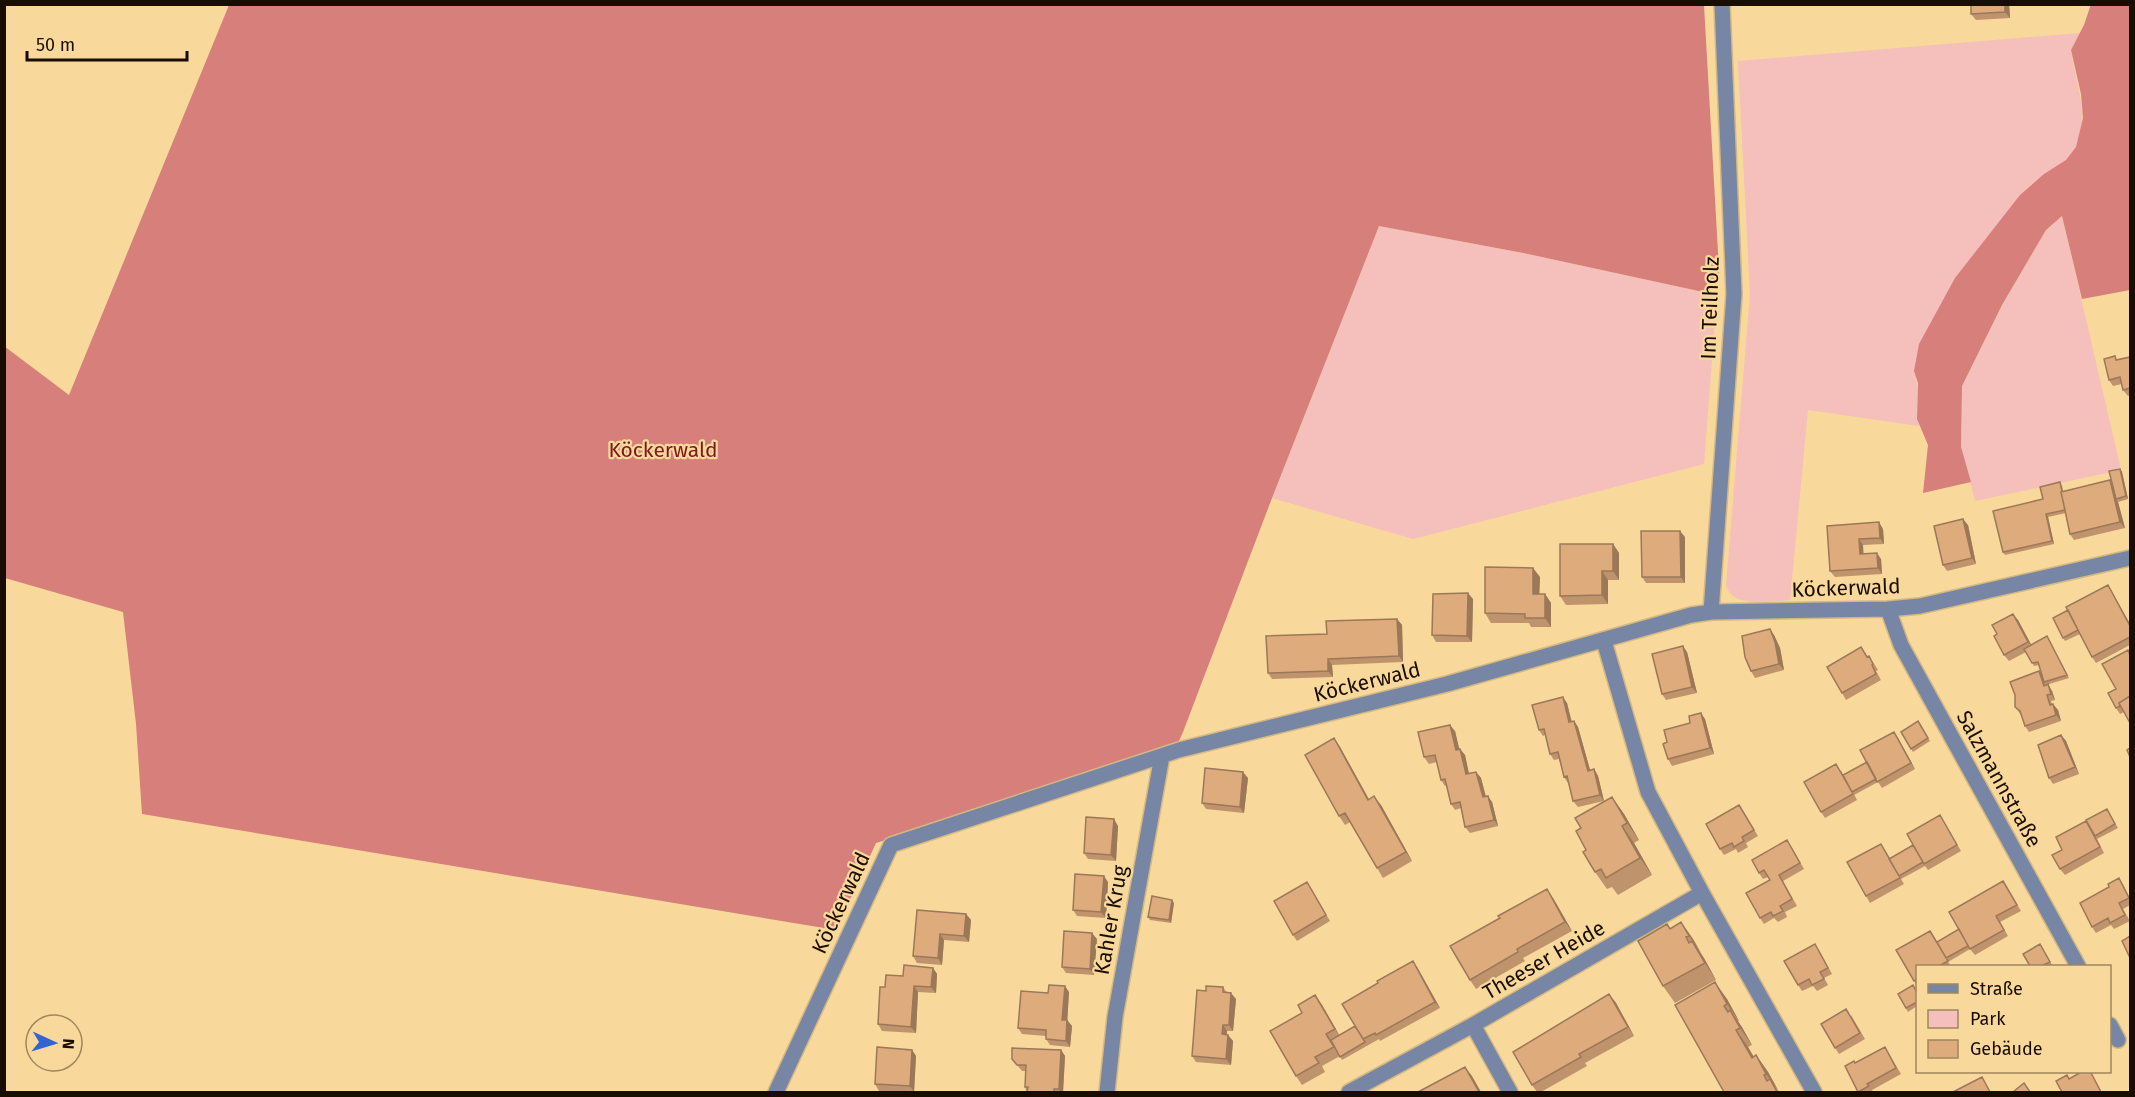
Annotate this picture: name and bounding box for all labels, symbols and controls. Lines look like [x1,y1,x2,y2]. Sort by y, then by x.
scale bar [27,24,188,62]
text: 50 m [36,34,75,56]
street label: Im Teilholz [1695,256,1725,360]
park label: Köckerwald [608,437,718,463]
street label: Köckerwald [1791,573,1901,603]
street label: Köckerwald [1311,656,1423,708]
street label: Salzmannstraße [1951,706,2047,852]
street label: Köckerwald [806,848,876,958]
street label: Kahler Krug [1089,863,1133,977]
street label: Theeser Heide [1478,915,1610,1005]
legend [1916,965,2111,1073]
text: Straße [1970,978,2023,1000]
text: Park [1970,1008,2006,1030]
north arrow [24,1013,84,1073]
text: N [59,1038,78,1050]
text: Gebäude [1970,1038,2043,1060]

